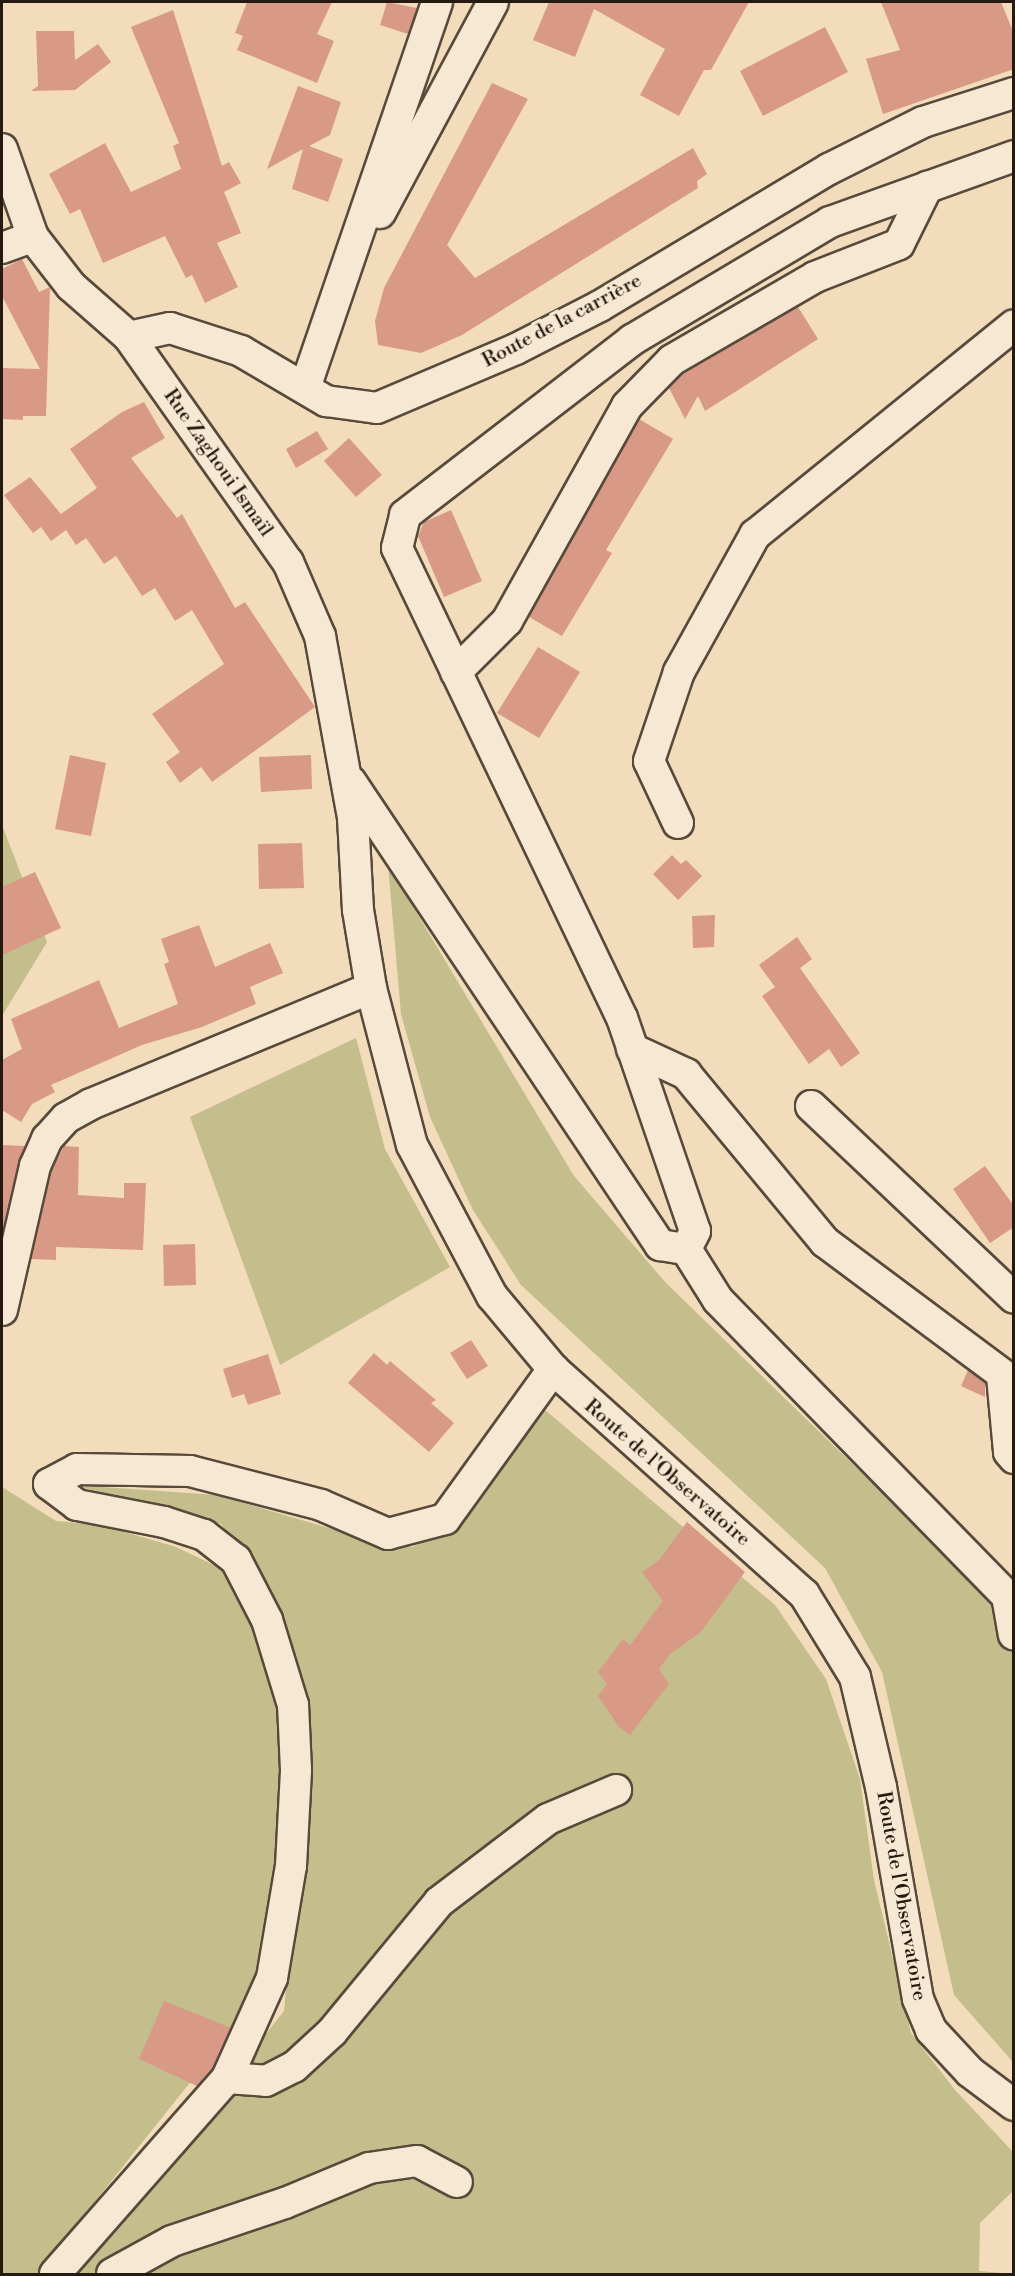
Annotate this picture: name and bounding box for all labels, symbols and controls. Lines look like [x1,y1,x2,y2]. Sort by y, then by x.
street label: Route de la carrière [478,269,646,373]
street label: Rue Zaghoui Ismaïl [158,385,278,541]
street label: Route de l'Observatoire [579,1394,755,1552]
street label: Route de l'Observatoire [871,1790,931,2002]

